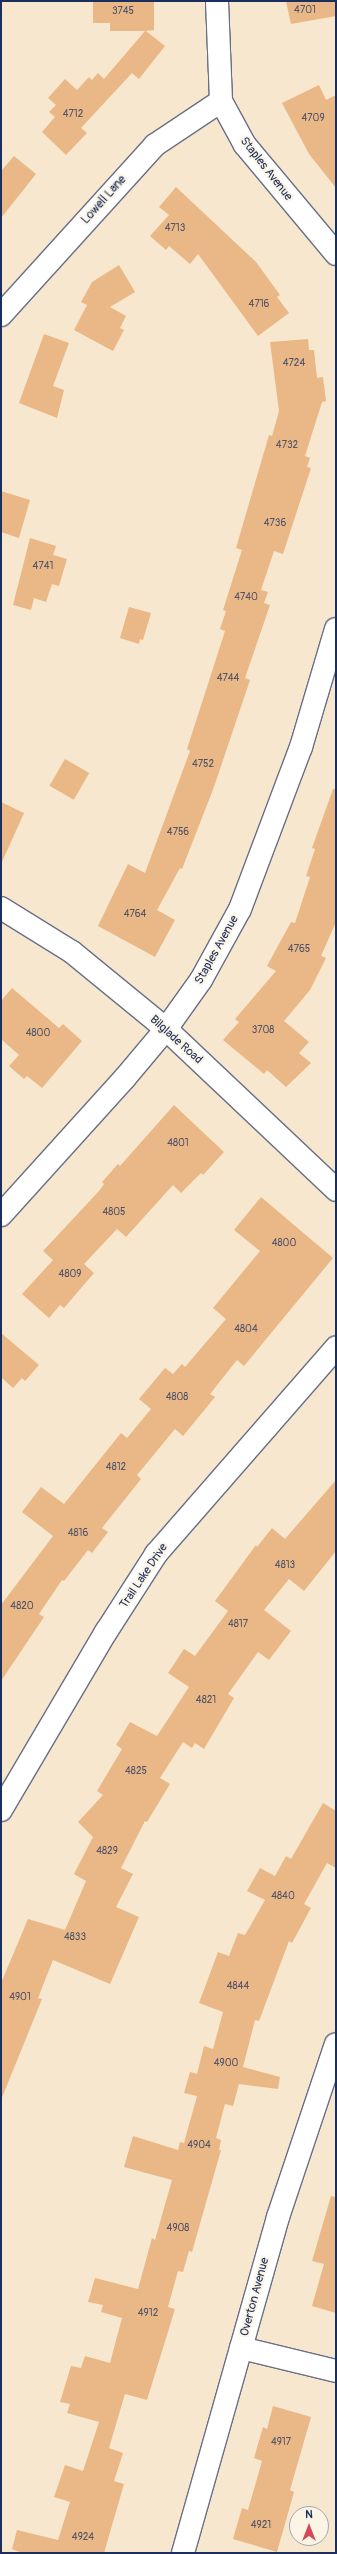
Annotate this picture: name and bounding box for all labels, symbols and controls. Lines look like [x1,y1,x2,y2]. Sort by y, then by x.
house number: 4701 [294,5,316,17]
house number: 3745 [112,6,134,18]
house number: 4712 [63,109,83,121]
house number: 4709 [301,113,325,125]
street label: Staples Avenue [237,134,295,204]
street label: Lowell Lane [79,173,129,227]
house number: 4713 [165,223,185,235]
house number: 4716 [249,299,269,311]
house number: 4724 [283,358,305,370]
house number: 4732 [276,440,298,452]
house number: 4736 [264,518,286,530]
house number: 4741 [33,561,53,573]
house number: 4740 [234,592,258,604]
house number: 4744 [217,673,239,685]
house number: 4752 [192,759,214,771]
house number: 4756 [167,827,189,839]
house number: 4764 [124,909,146,921]
street label: Staples Avenue [192,913,242,987]
house number: 4765 [288,944,310,956]
street label: Bilglade Road [147,1013,205,1067]
house number: 3708 [252,1025,274,1037]
house number: 4800 [26,1028,50,1040]
house number: 4801 [167,1138,189,1150]
house number: 4805 [102,1207,126,1219]
house number: 4800 [272,1238,296,1250]
house number: 4809 [59,1269,81,1281]
house number: 4804 [234,1324,258,1336]
house number: 4808 [166,1392,188,1404]
house number: 4812 [106,1462,126,1474]
house number: 4816 [68,1528,88,1540]
street label: Trail Lake Drive [117,1541,171,1611]
house number: 4813 [275,1560,295,1572]
house number: 4820 [10,1601,34,1613]
house number: 4817 [228,1619,248,1631]
house number: 4821 [196,1695,216,1707]
house number: 4825 [125,1766,147,1778]
house number: 4829 [96,1846,118,1858]
house number: 4840 [271,1891,295,1903]
house number: 4833 [64,1932,86,1944]
house number: 4844 [227,1981,249,1993]
house number: 4901 [9,1992,31,2004]
house number: 4900 [214,2058,238,2070]
house number: 4904 [187,2140,211,2152]
house number: 4908 [167,2223,189,2235]
street label: Overton Avenue [238,2256,272,2338]
house number: 4912 [138,2308,158,2320]
house number: 4917 [271,2437,291,2449]
north arrow [289,2506,329,2546]
text: N [305,2508,313,2521]
house number: 4921 [251,2520,271,2532]
house number: 4924 [72,2532,94,2544]

